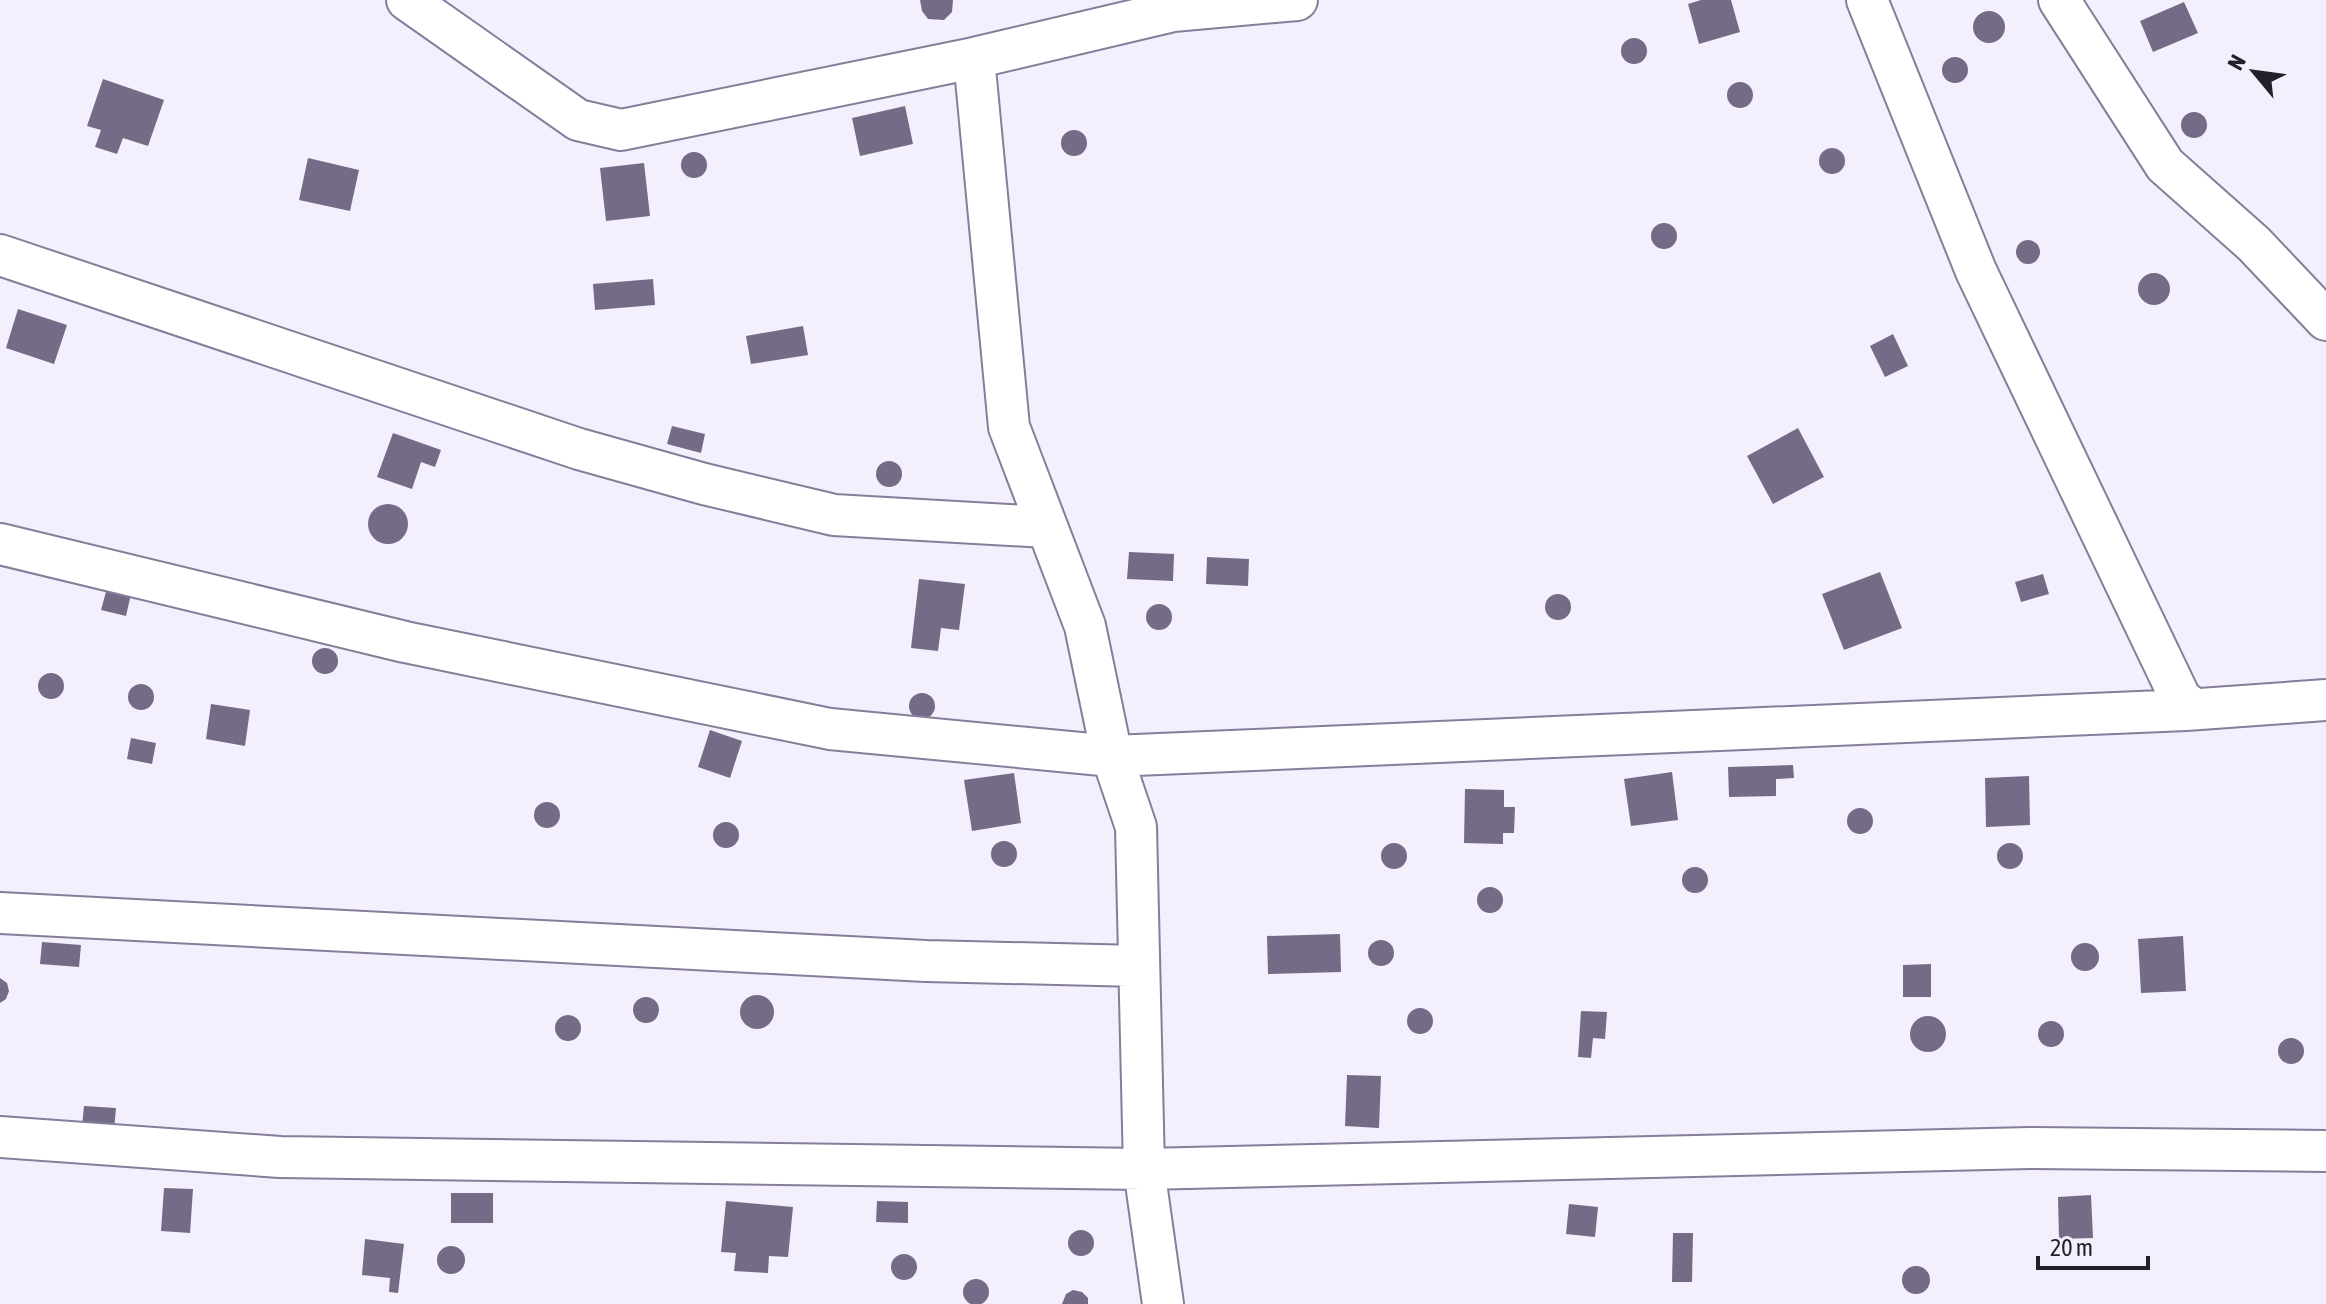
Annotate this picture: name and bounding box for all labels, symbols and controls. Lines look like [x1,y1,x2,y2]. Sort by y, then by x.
north arrow [2214,32,2294,112]
text: N [2222,50,2251,74]
scale bar [2038,1220,2148,1270]
text: 20 m [2050,1234,2093,1261]

